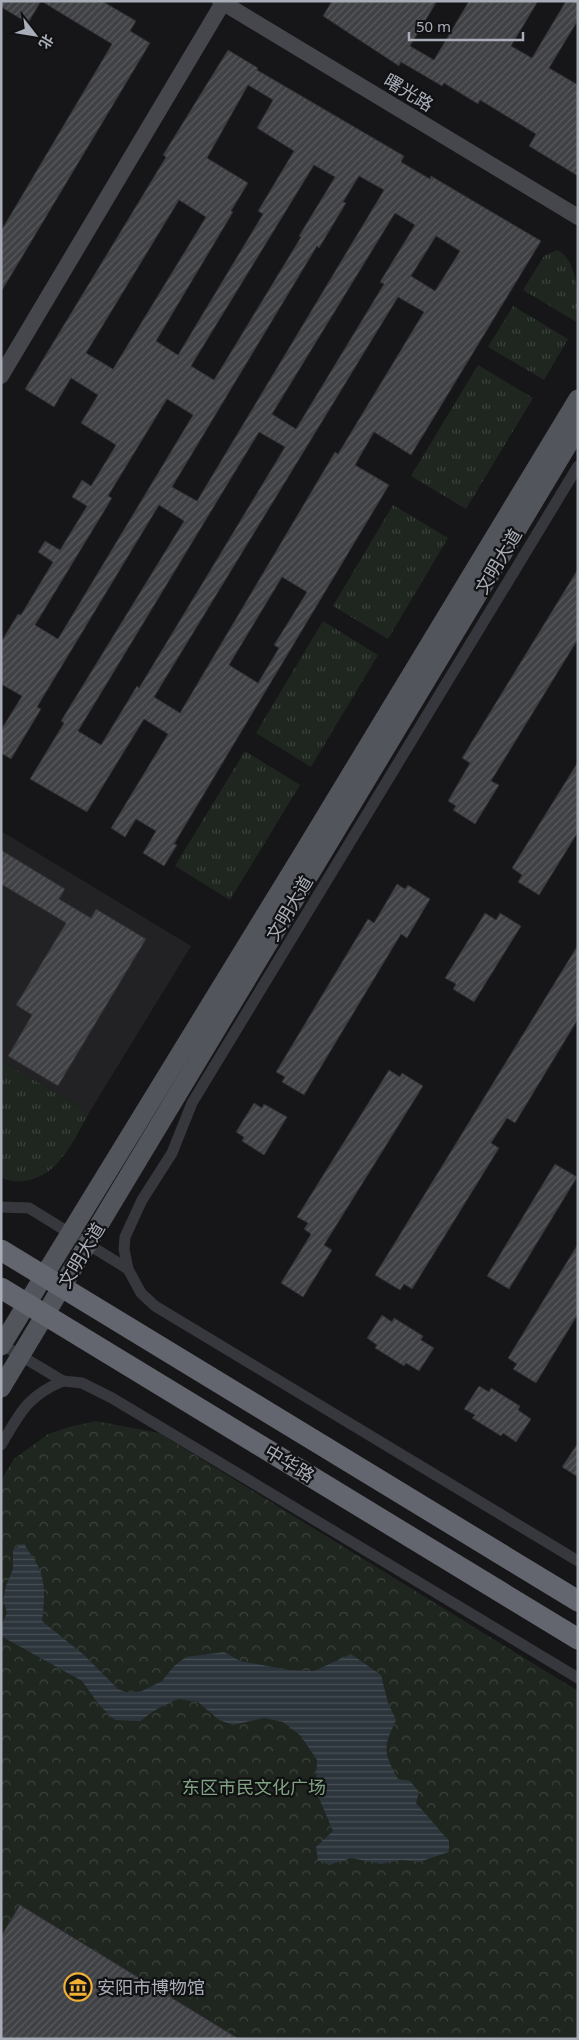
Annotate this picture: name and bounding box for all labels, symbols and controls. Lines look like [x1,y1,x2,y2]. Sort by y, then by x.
north arrow [10,10,60,60]
scale bar [409,10,523,42]
text: 50 m [416,16,451,36]
text: 北 [35,31,58,53]
street label: 曙光路 [380,68,438,116]
street label: 文明大道 [469,524,527,598]
street label: 文明大道 [260,871,318,945]
street label: 文明大道 [52,1218,110,1292]
street label: 中华路 [261,1439,319,1487]
park label: 东区市民文化广场 [182,1775,326,1799]
museum icon: 安阳市博物馆 [63,1972,93,2002]
place label: 安阳市博物馆 [97,1975,205,1999]

